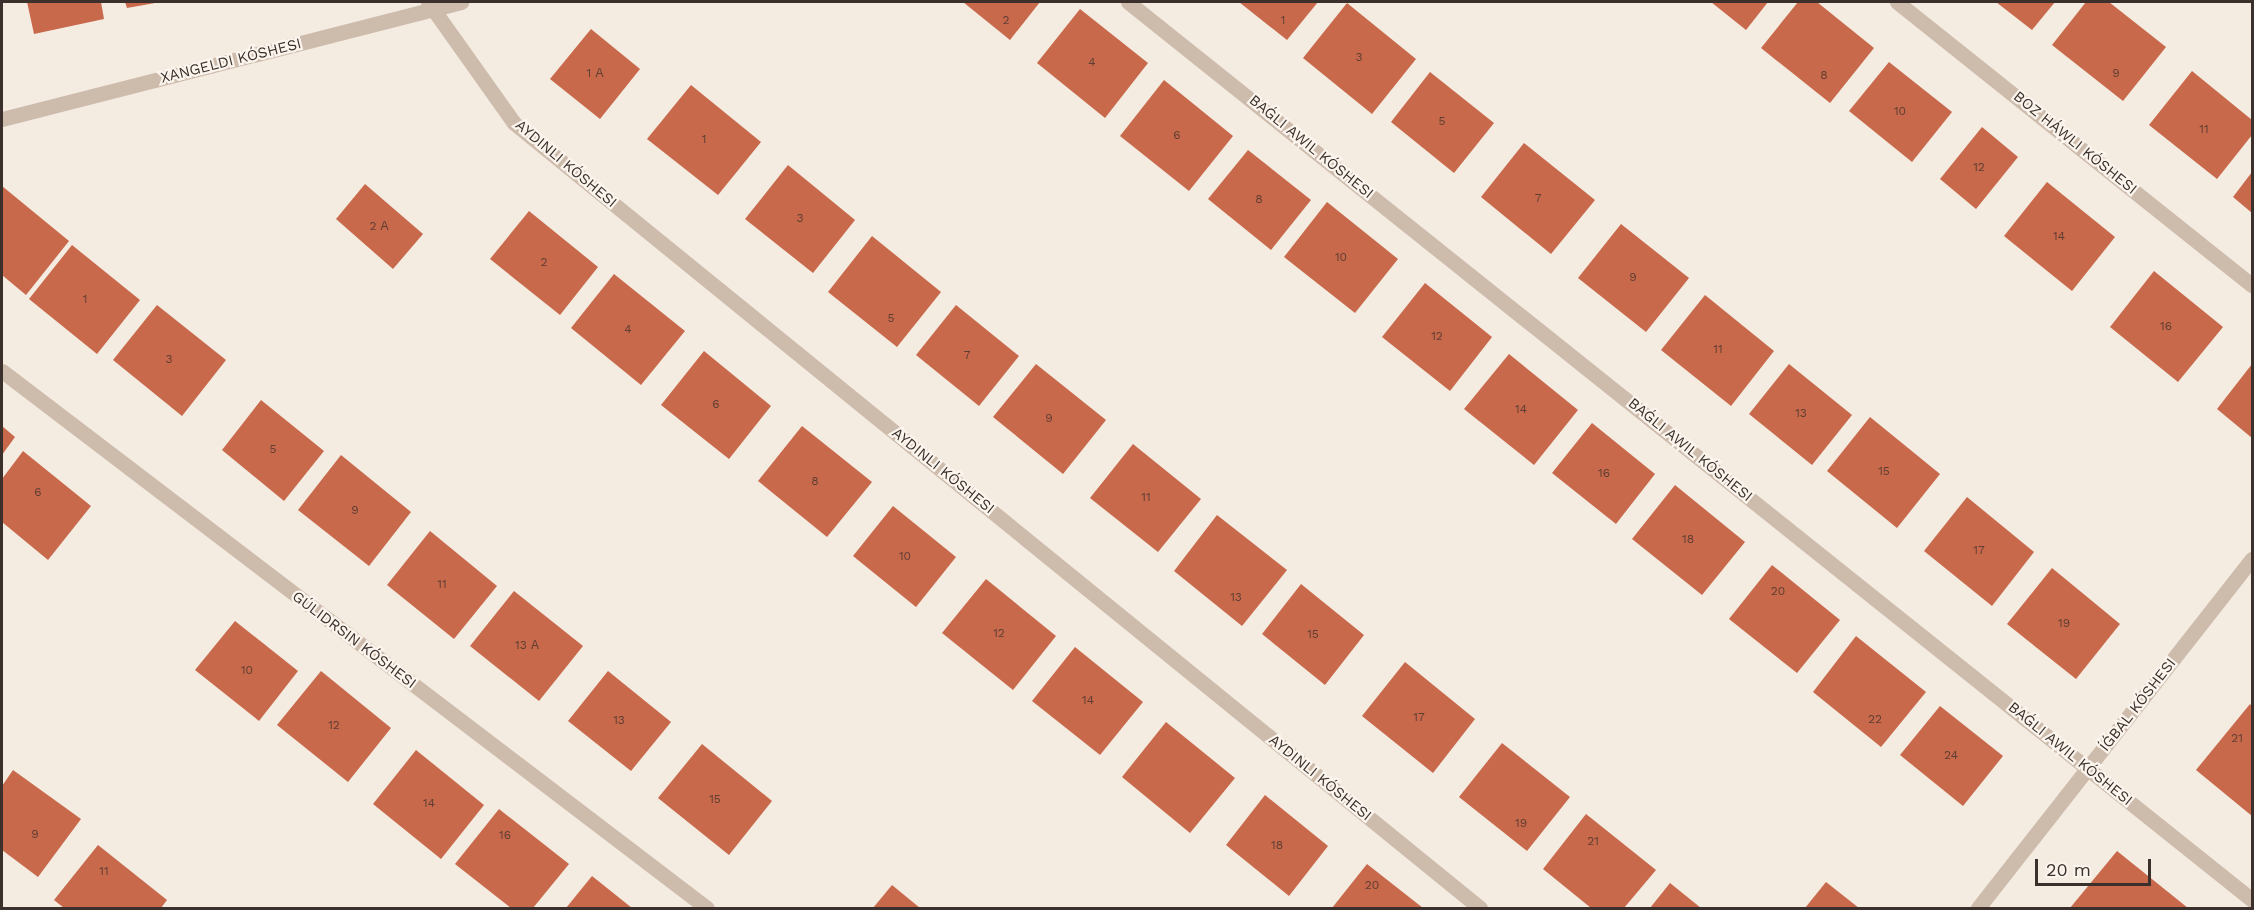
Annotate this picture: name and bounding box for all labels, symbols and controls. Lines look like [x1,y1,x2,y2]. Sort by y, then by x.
house number: 2 [1003,14,1009,28]
house number: 1 [1281,14,1285,28]
street label: XANGELDI KÓSHESI [159,35,303,87]
house number: 3 [1356,51,1362,65]
house number: 4 [1088,56,1096,70]
house number: 1 А [587,67,603,81]
house number: 9 [2112,67,2120,81]
house number: 8 [1820,69,1828,83]
street label: BOZ HÁWLI KÓSHESI [2010,88,2140,198]
street label: BAǴLI AWIL KÓSHESI [1245,91,1377,203]
house number: 10 [1894,105,1906,119]
house number: 5 [1439,115,1445,129]
street label: AYDINLI KÓSHESI [512,116,620,212]
house number: 11 [2199,123,2209,137]
house number: 6 [1173,129,1181,143]
house number: 1 [702,133,706,147]
house number: 12 [1973,161,1985,175]
house number: 7 [1535,192,1541,206]
house number: 8 [1255,193,1263,207]
house number: 3 [797,212,803,226]
house number: 2 А [369,220,389,234]
house number: 14 [2053,230,2065,244]
house number: 10 [1335,251,1347,265]
house number: 2 [541,256,547,270]
house number: 9 [1629,271,1637,285]
house number: 1 [83,293,87,307]
house number: 5 [888,312,894,326]
house number: 16 [2160,320,2172,334]
house number: 4 [624,323,632,337]
house number: 12 [1431,330,1443,344]
house number: 11 [1713,343,1723,357]
house number: 7 [964,349,970,363]
house number: 3 [166,353,172,367]
street label: BAǴLI AWIL KÓSHESI [1624,394,1756,506]
house number: 6 [712,398,720,412]
house number: 14 [1515,403,1527,417]
house number: 13 [1795,407,1807,421]
house number: 9 [1045,412,1053,426]
street label: AYDINLI KÓSHESI [888,424,998,518]
house number: 5 [270,443,276,457]
house number: 15 [1878,465,1890,479]
house number: 16 [1598,467,1610,481]
house number: 8 [811,475,819,489]
house number: 6 [34,486,42,500]
house number: 11 [1141,491,1151,505]
house number: 9 [351,504,359,518]
house number: 18 [1682,533,1694,547]
house number: 17 [1973,544,1985,558]
house number: 10 [899,550,911,564]
house number: 11 [437,578,447,592]
house number: 20 [1771,585,1785,599]
street label: GÚLIDRSIN KÓSHESI [288,587,420,693]
house number: 13 [1230,591,1242,605]
house number: 19 [2058,617,2070,631]
house number: 12 [993,627,1005,641]
house number: 15 [1307,628,1319,642]
house number: 13 А [515,639,539,653]
street label: ÍǴBAL KÓSHESI [2096,655,2180,755]
house number: 10 [241,664,253,678]
house number: 14 [1082,694,1094,708]
street label: BAǴLI AWIL KÓSHESI [2004,698,2136,810]
house number: 17 [1413,711,1425,725]
house number: 22 [1868,713,1882,727]
house number: 13 [613,714,625,728]
house number: 12 [328,719,340,733]
street label: AYDINLI KÓSHESI [1265,731,1375,825]
house number: 21 [2231,732,2243,746]
house number: 24 [1944,749,1958,763]
house number: 15 [709,793,721,807]
house number: 14 [423,797,435,811]
house number: 19 [1515,817,1527,831]
house number: 9 [31,828,39,842]
house number: 16 [499,829,511,843]
house number: 21 [1587,835,1599,849]
house number: 18 [1271,839,1283,853]
scale bar [2038,847,2154,885]
text: 20 m [2046,859,2091,880]
house number: 11 [99,865,109,879]
house number: 20 [1365,879,1379,893]

